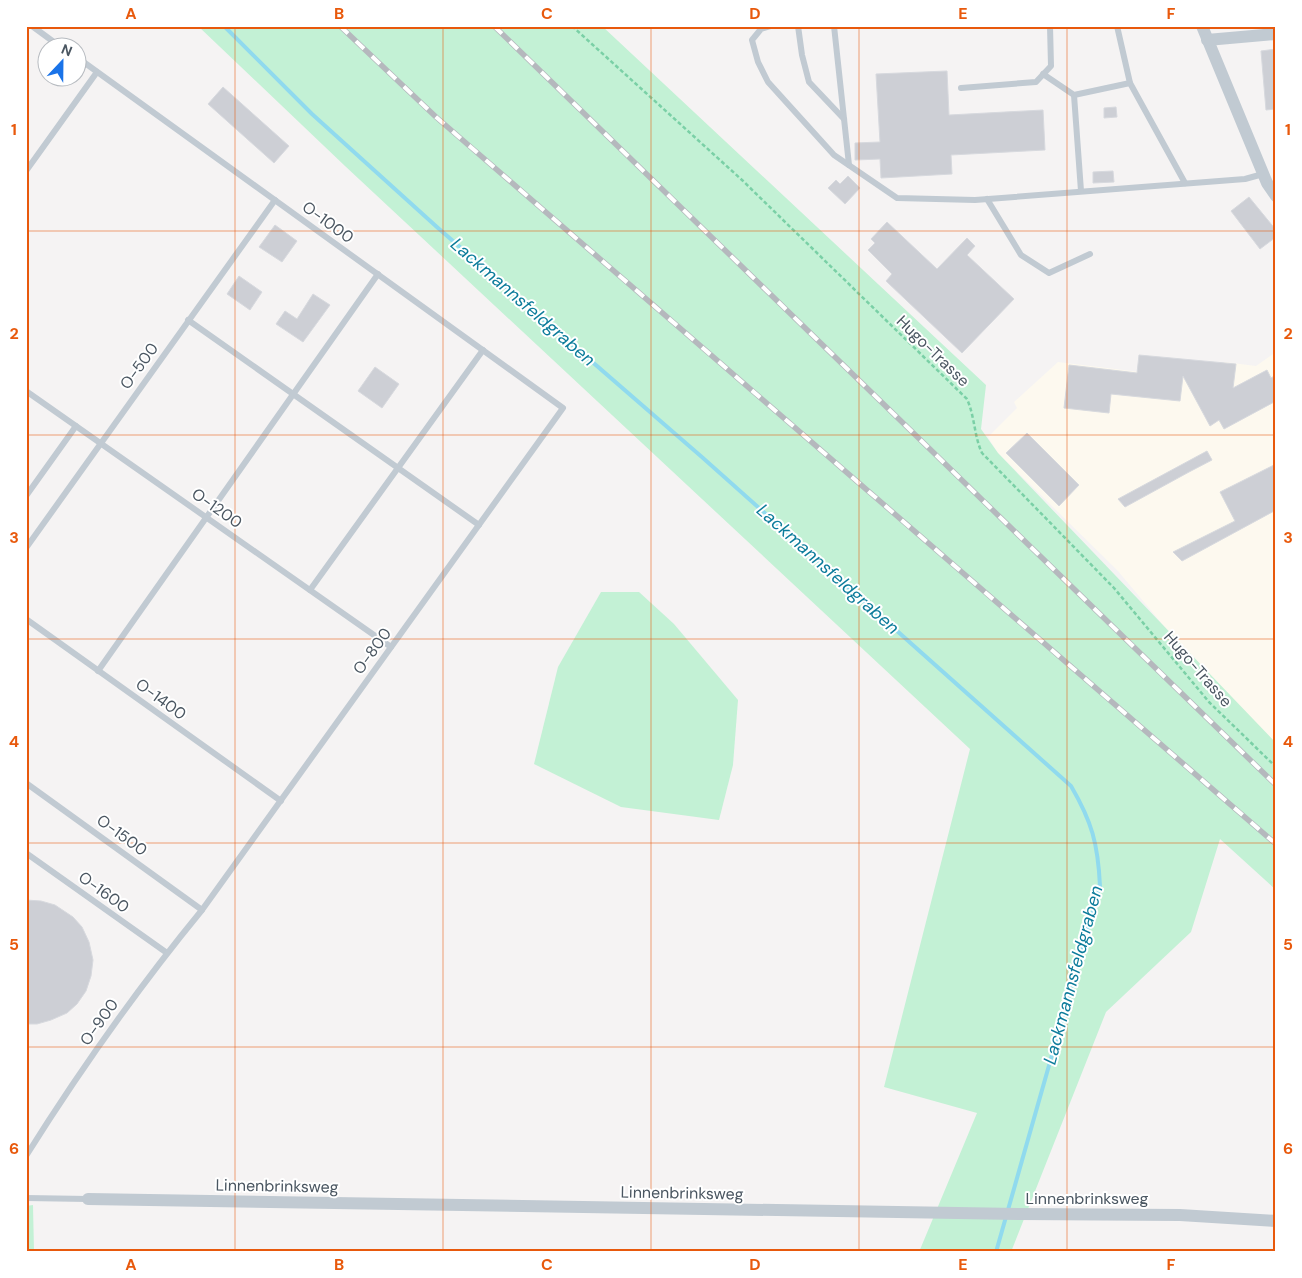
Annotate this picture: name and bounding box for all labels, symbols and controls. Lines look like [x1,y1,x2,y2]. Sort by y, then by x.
text: A [125,3,137,24]
text: B [334,3,344,24]
text: C [541,3,553,24]
text: D [749,3,761,24]
text: E [958,3,968,24]
text: F [1167,3,1176,24]
north arrow [38,38,88,88]
text: N [59,40,75,60]
text: 1 [11,119,17,140]
text: 1 [1285,119,1291,140]
street label: O-1000 [298,196,358,248]
water label: Lackmannsfeldgraben [446,232,600,372]
street label: Hugo-Trasse [892,311,974,391]
text: 2 [9,323,19,344]
text: 2 [1283,323,1293,344]
street label: O-500 [115,338,163,393]
street label: O-1200 [188,483,246,533]
water label: Lackmannsfeldgraben [752,498,904,640]
text: 3 [9,527,19,548]
text: 3 [1283,527,1293,548]
street label: O-800 [348,623,396,678]
street label: Hugo-Trasse [1159,627,1237,711]
street label: O-1400 [132,674,191,724]
text: 4 [9,731,19,752]
text: 4 [1283,731,1293,752]
street label: O-1500 [92,810,152,860]
street label: O-1600 [74,866,134,918]
water label: Lackmannsfeldgraben [1038,883,1108,1067]
text: 5 [9,934,19,955]
text: 5 [1283,934,1293,955]
street label: O-900 [75,994,123,1050]
text: 6 [9,1138,19,1159]
text: 6 [1283,1138,1293,1159]
street label: Linnenbrinksweg [215,1174,339,1198]
street label: Linnenbrinksweg [620,1181,744,1205]
street label: Linnenbrinksweg [1025,1188,1149,1209]
text: A [125,1254,137,1275]
text: B [334,1254,344,1275]
text: C [541,1254,553,1275]
text: D [749,1254,761,1275]
text: E [958,1254,968,1275]
text: F [1167,1254,1176,1275]

